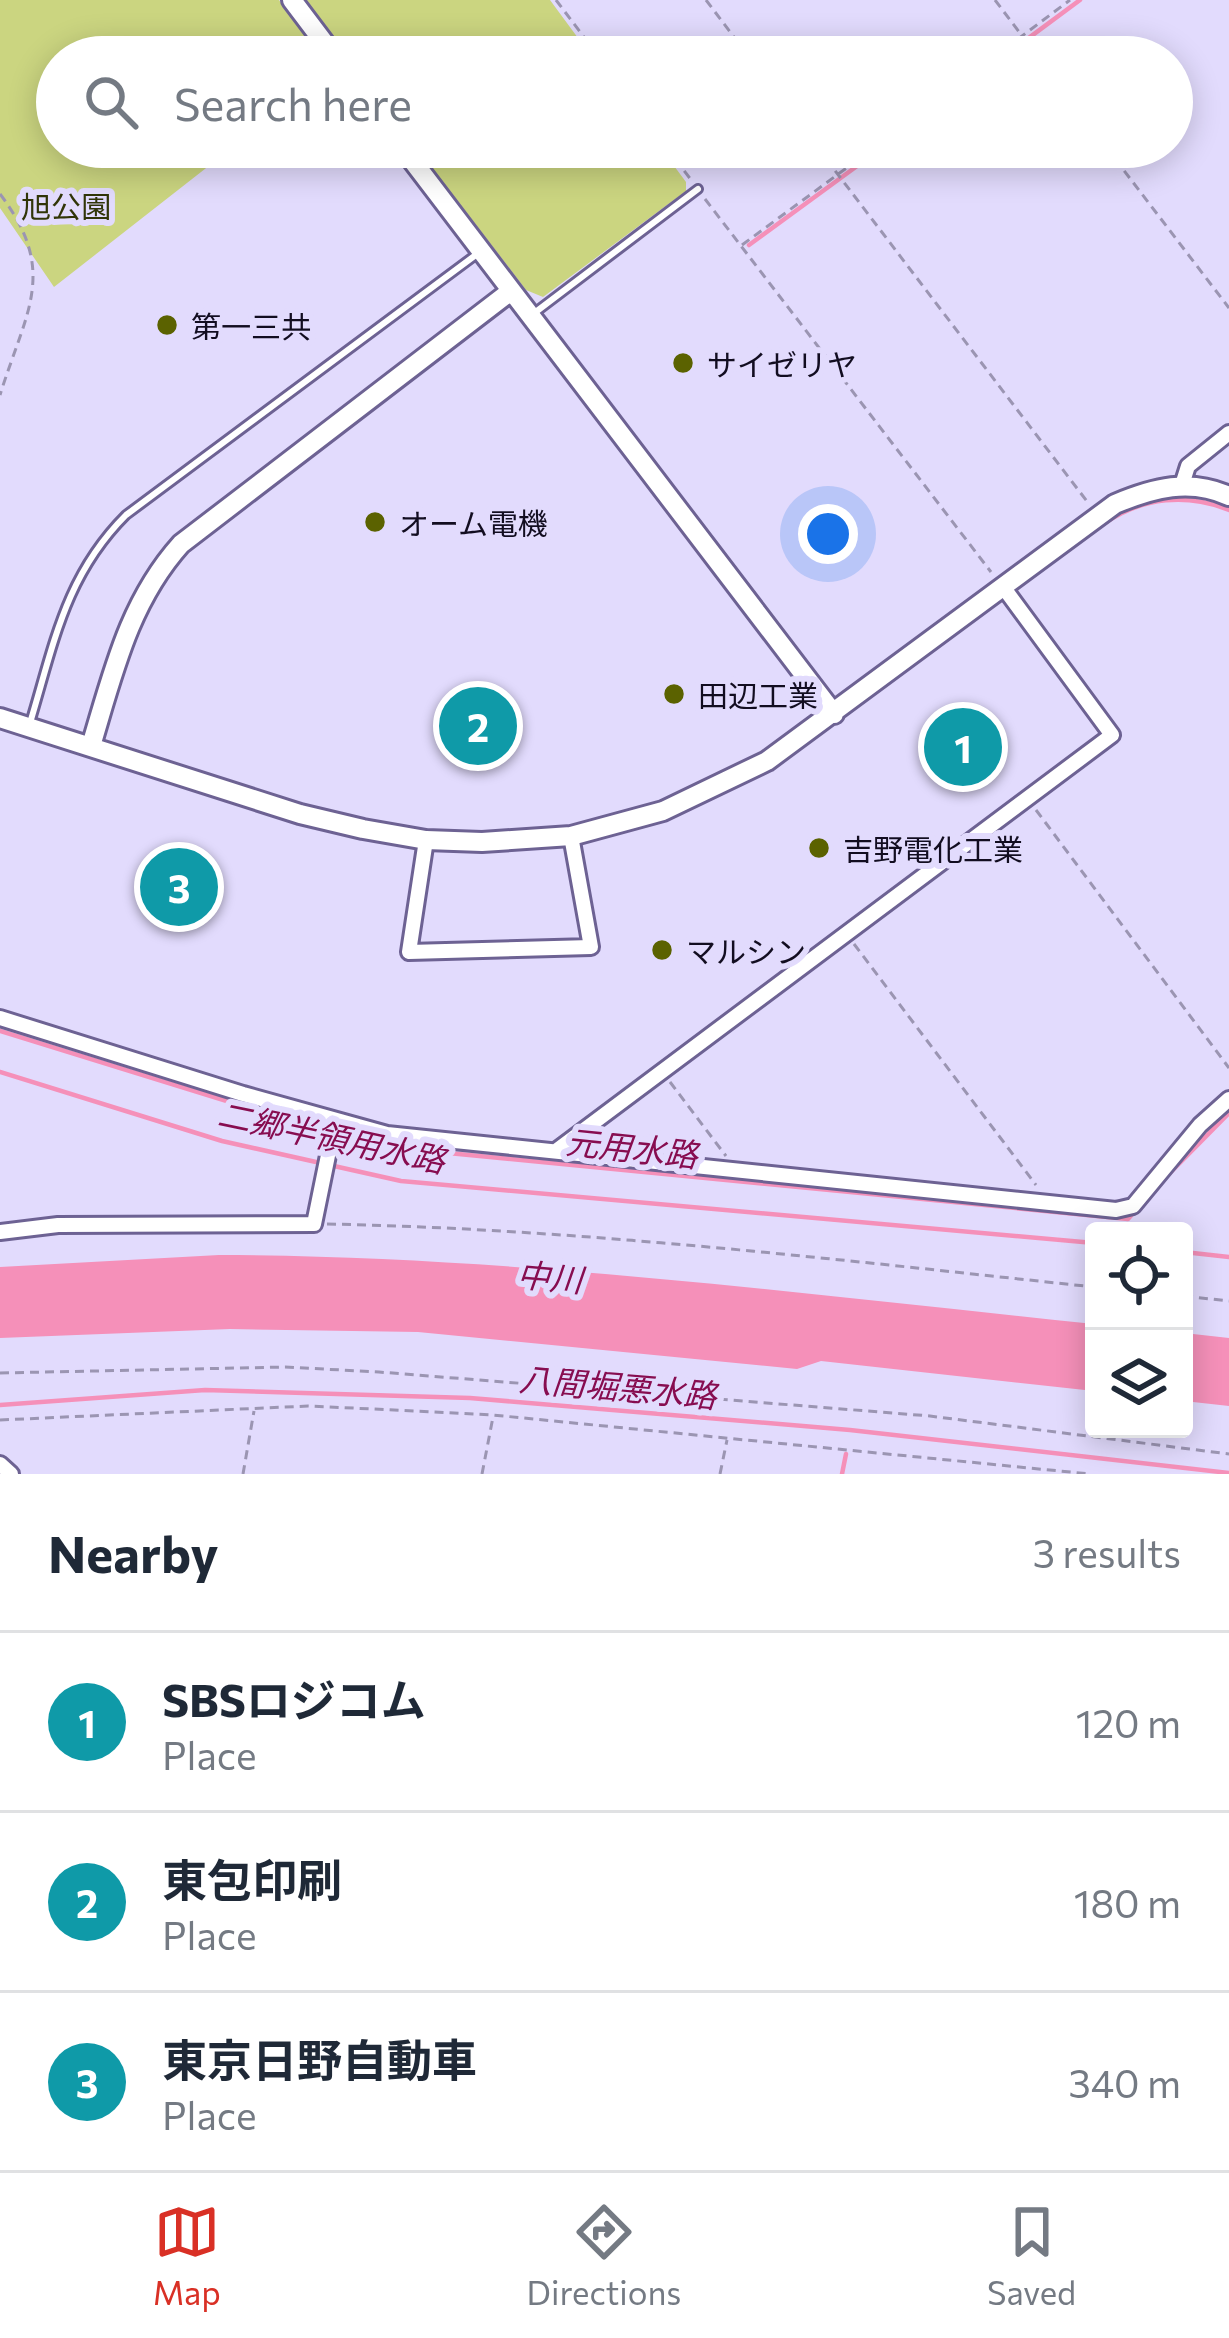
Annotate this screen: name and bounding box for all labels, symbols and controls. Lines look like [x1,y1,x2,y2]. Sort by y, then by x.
search box [36,36,1193,168]
icon: search [78,69,144,135]
text: Search here [174,75,412,130]
park label: 旭公園 [21,187,111,224]
place label: 第一三共 [191,307,311,344]
marker: 第一三共 [154,312,180,338]
place label: サイゼリヤ [707,345,857,382]
marker: サイゼリヤ [670,350,696,376]
place label: オーム電機 [399,504,548,541]
your location [798,504,858,564]
marker: オーム電機 [362,509,388,535]
place label: 田辺工業 [698,676,818,713]
pin: 2 [439,681,517,771]
marker: 田辺工業 [661,681,687,707]
pin: 1 [924,702,1002,792]
place label: 吉野電化工業 [843,830,1023,867]
marker: 吉野電化工業 [806,835,832,861]
pin: 3 [140,842,218,932]
place label: マルシン [686,932,806,969]
marker: マルシン [649,937,675,963]
water label: 二郷半領用水路 [215,1092,452,1181]
water label: 元用水路 [564,1120,703,1175]
map controls [1085,1222,1193,1438]
button: locate [1085,1222,1193,1330]
water label: 中川 [515,1253,588,1300]
button: layers [1085,1330,1193,1438]
water label: 八間堀悪水路 [518,1357,721,1415]
text: Nearby [48,1521,218,1584]
text: 3 results [1033,1528,1181,1576]
text: SBSロジコム [162,1671,426,1726]
text: 1 [78,1698,96,1746]
text: 120 m [1076,1698,1181,1746]
text: Place [162,1730,257,1778]
text: 東包印刷 [162,1851,342,1906]
text: 2 [76,1878,98,1926]
text: 180 m [1074,1878,1181,1926]
text: Place [162,1910,257,1958]
text: 東京日野自動車 [162,2031,477,2086]
text: 3 [76,2058,98,2106]
text: 340 m [1068,2058,1181,2106]
text: Place [162,2090,257,2138]
tab: Map [153,2199,221,2312]
tab: Directions [527,2199,681,2312]
tab: Saved [987,2199,1076,2312]

